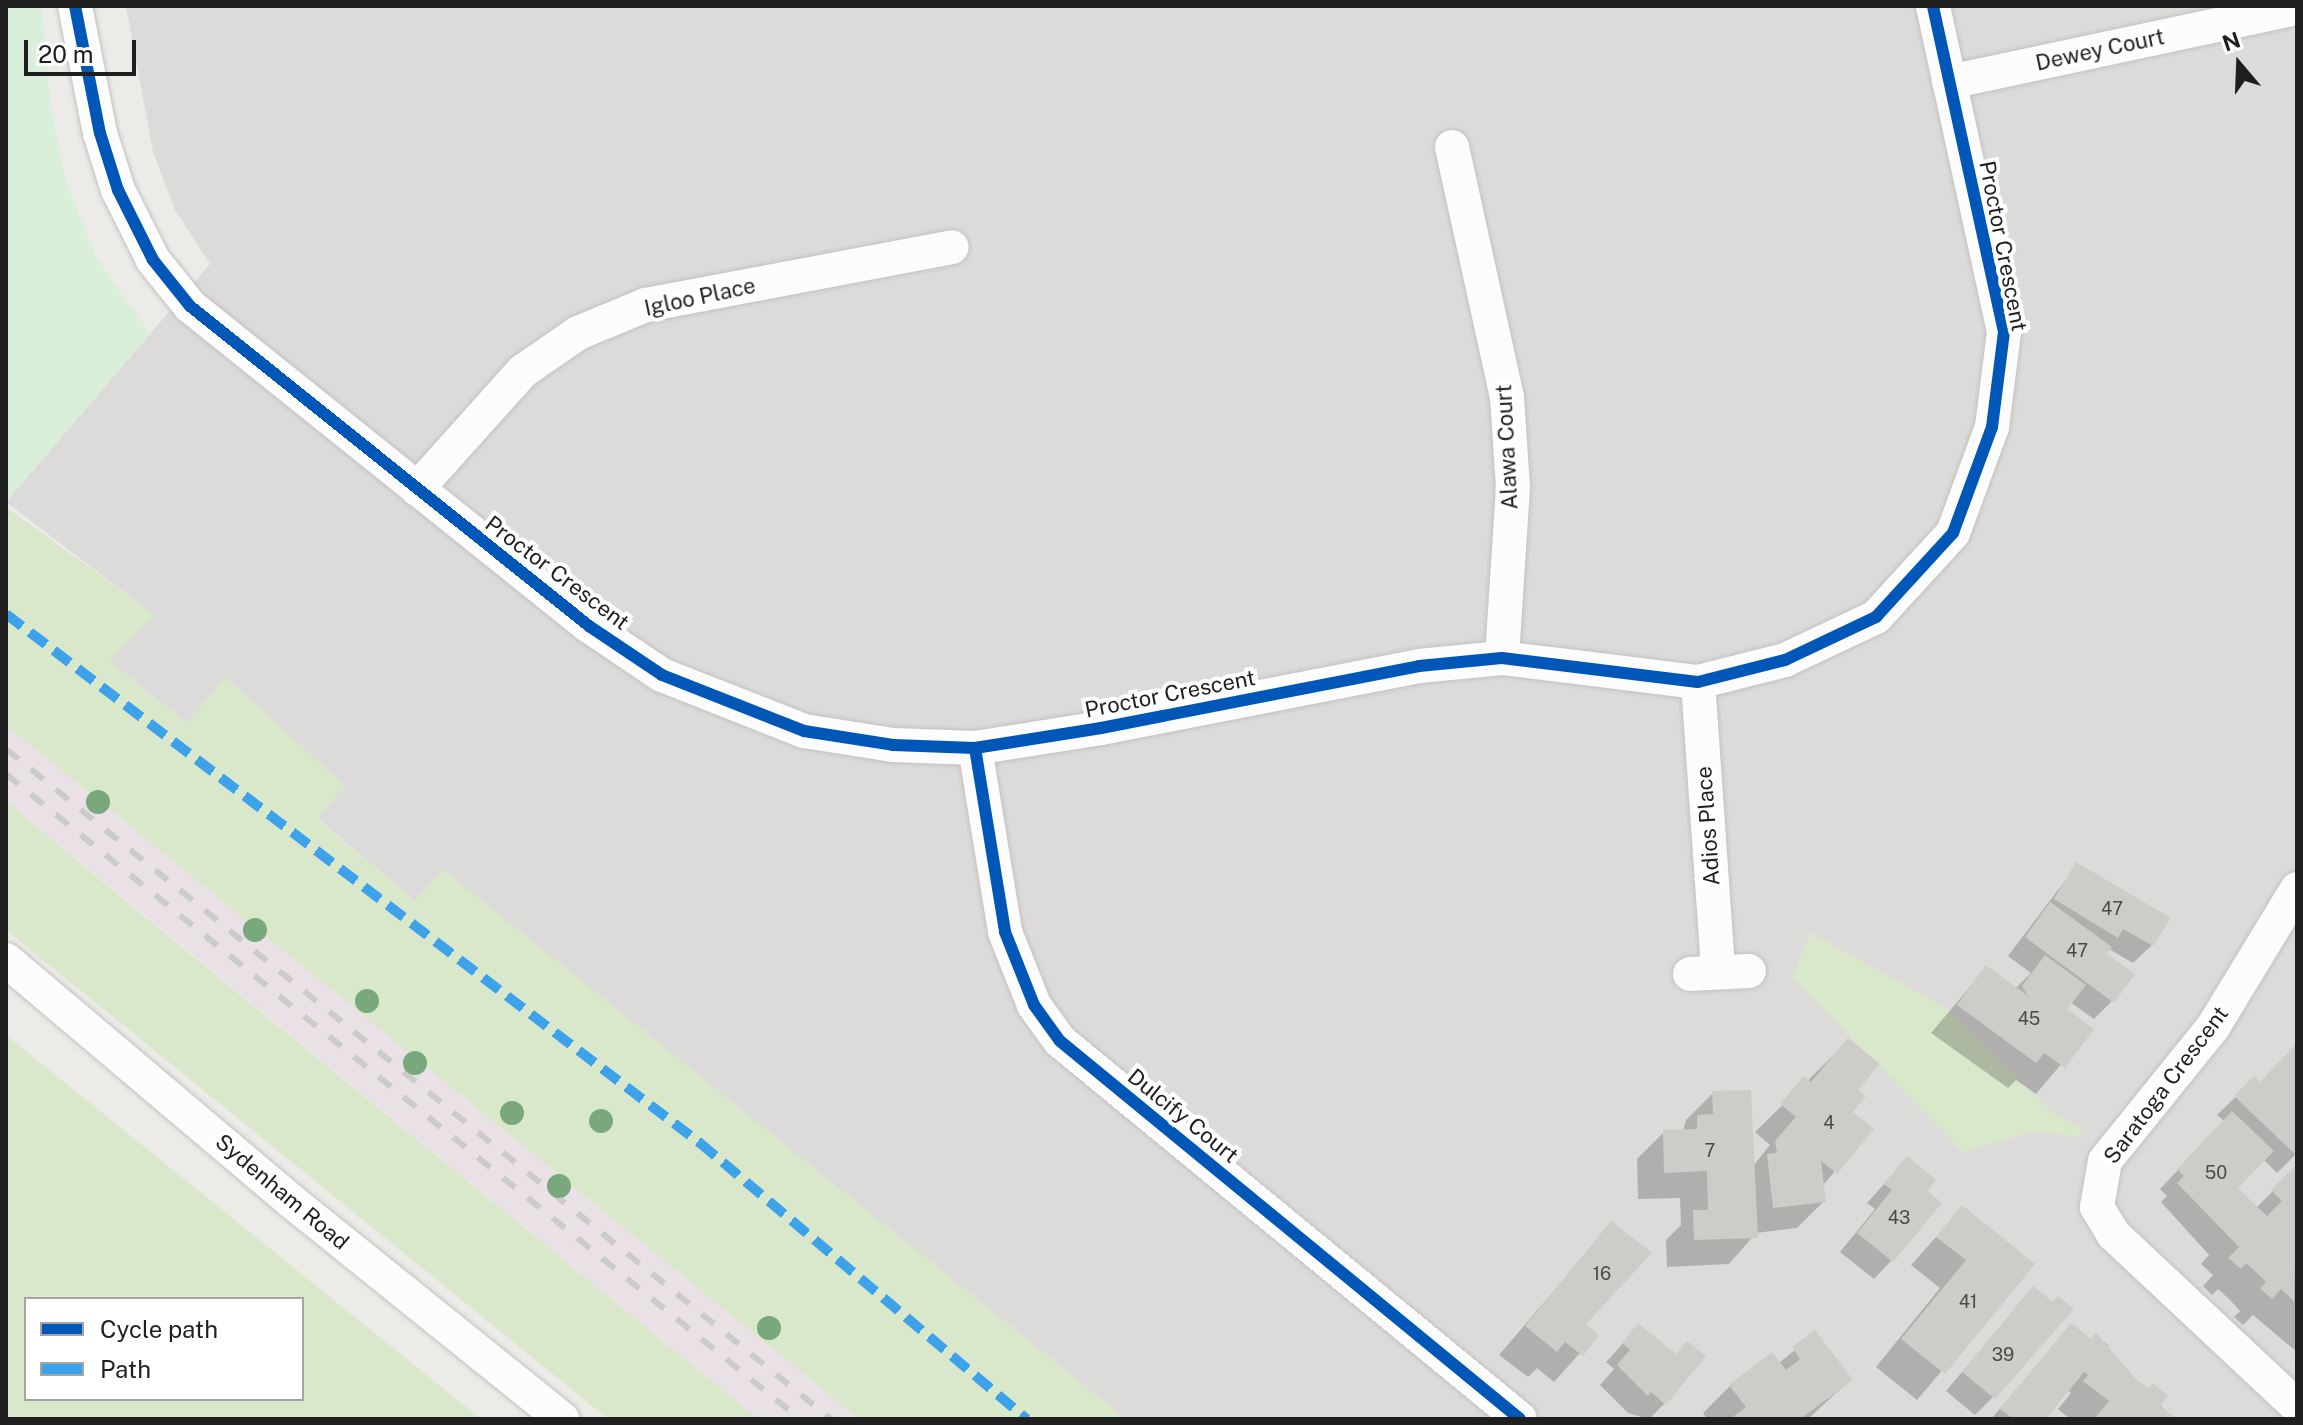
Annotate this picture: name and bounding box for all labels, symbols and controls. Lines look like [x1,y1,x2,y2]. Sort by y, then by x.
street label: Dewey Court [2033,23,2167,77]
scale bar [28,24,140,74]
north arrow [2199,24,2279,104]
text: N [2219,26,2244,56]
text: 20 m [38,40,94,68]
street label: Proctor Crescent [1974,158,2032,334]
street label: Igloo Place [642,272,758,322]
street label: Alawa Court [1491,384,1523,510]
street label: Proctor Crescent [480,510,634,636]
street label: Proctor Crescent [1082,665,1258,723]
street label: Adios Place [1691,765,1725,887]
house number: 47 [2101,898,2123,920]
house number: 47 [2066,940,2088,962]
street label: Saratoga Crescent [2098,1001,2234,1169]
house number: 45 [2018,1008,2040,1030]
street label: Dulcify Court [1122,1063,1244,1169]
house number: 4 [1823,1112,1835,1134]
street label: Sydenham Road [210,1129,354,1255]
house number: 7 [1705,1140,1715,1162]
house number: 50 [2205,1162,2227,1184]
house number: 43 [1888,1207,1910,1229]
house number: 16 [1593,1263,1611,1285]
house number: 41 [1959,1291,1977,1313]
legend [24,1297,304,1401]
text: Cycle path [100,1315,218,1343]
house number: 39 [1992,1344,2014,1366]
text: Path [100,1355,151,1383]

